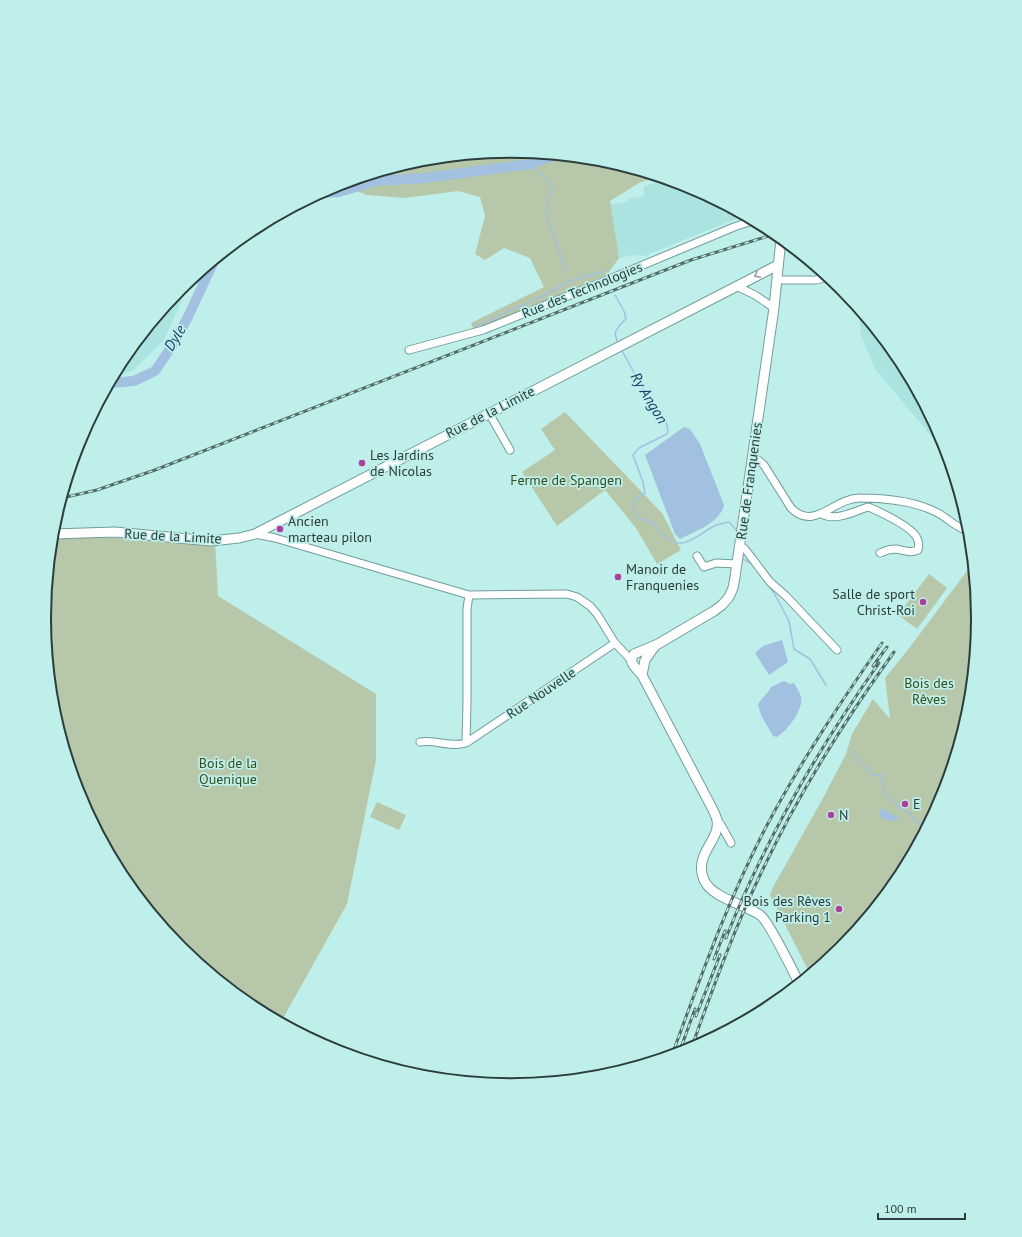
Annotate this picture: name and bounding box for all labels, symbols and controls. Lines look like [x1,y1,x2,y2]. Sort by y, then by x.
street label: Rue des Technologies [519,258,645,322]
one-way arrow [754,270,761,278]
water label: Dyle [159,321,190,354]
water label: Ry Angon [627,368,672,427]
street label: Rue de la Limite [442,382,538,442]
street label: Rue de Franquenies [732,421,766,541]
place label: Les Jardins de Nicolas [370,446,434,480]
marker: Les Jardins de Nicolas [357,458,367,468]
park label: Ferme de Spangen [510,471,622,489]
place label: Ancien marteau pilon [288,512,372,546]
street label: Rue de la Limite [124,524,222,548]
marker: Ancien marteau pilon [275,524,285,534]
place label: Manoir de Franquenies [626,560,699,594]
marker: Manoir de Franquenies [613,572,623,582]
place label: Salle de sport Christ-Roi [832,585,915,619]
marker: Salle de sport Christ-Roi [918,597,928,607]
street label: Rue Nouvelle [503,663,579,723]
park label: Bois des Rêves [904,674,954,708]
park label: Bois de la Quenique [199,754,257,788]
place label: E [913,795,921,813]
marker: E [900,799,910,809]
place label: N [839,806,848,824]
marker: N [826,810,836,820]
place label: Bois des Rêves Parking 1 [744,892,831,926]
marker: Bois des Rêves Parking 1 [834,904,844,914]
scale bar [878,1195,965,1221]
text: 100 m [884,1201,917,1216]

